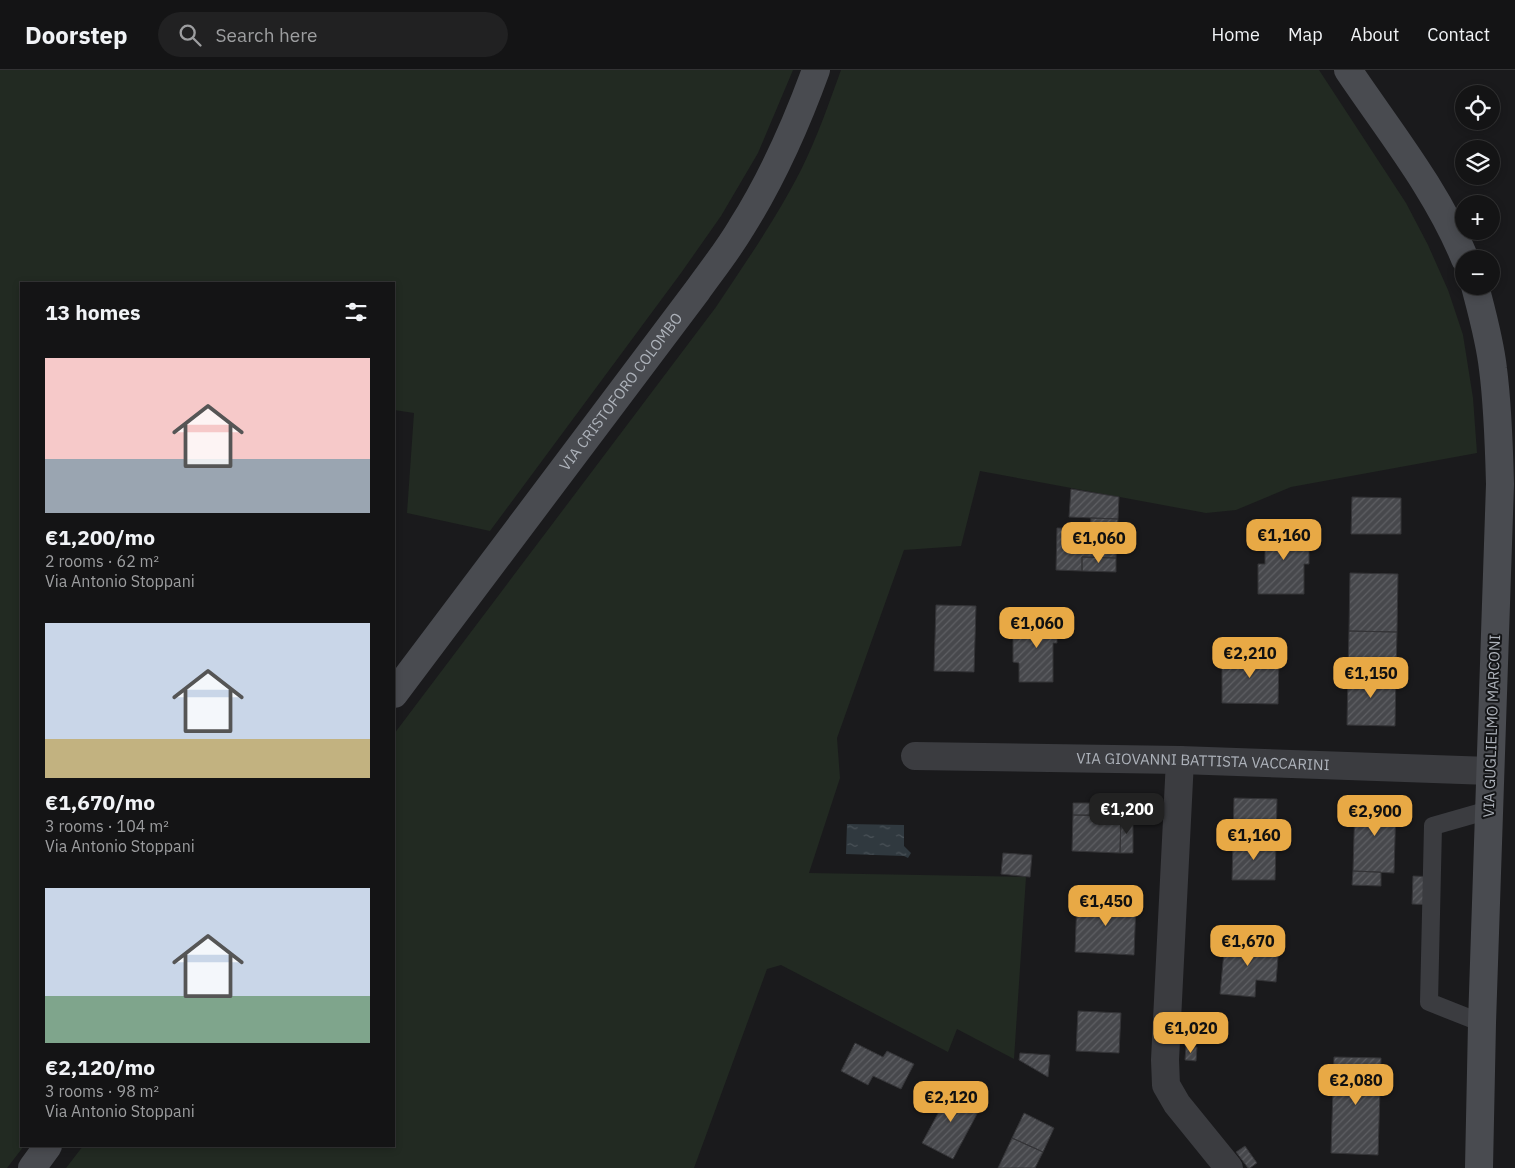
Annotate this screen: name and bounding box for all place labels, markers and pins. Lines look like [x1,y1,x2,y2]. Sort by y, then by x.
pin: €1,160 [1243,518,1325,561]
pin: €1,060 [1058,522,1140,564]
pin: €1,060 [996,606,1078,649]
pin: €2,210 [1209,636,1291,679]
pin: €1,150 [1330,656,1412,699]
pin: €1,200 [1086,792,1168,835]
pin: €2,900 [1334,794,1416,837]
pin: €1,160 [1213,818,1295,861]
pin: €1,450 [1065,884,1147,927]
pin: €1,670 [1207,924,1289,967]
pin: €1,020 [1150,1012,1232,1054]
pin: €2,080 [1315,1064,1397,1106]
pin: €2,120 [910,1080,992,1123]

